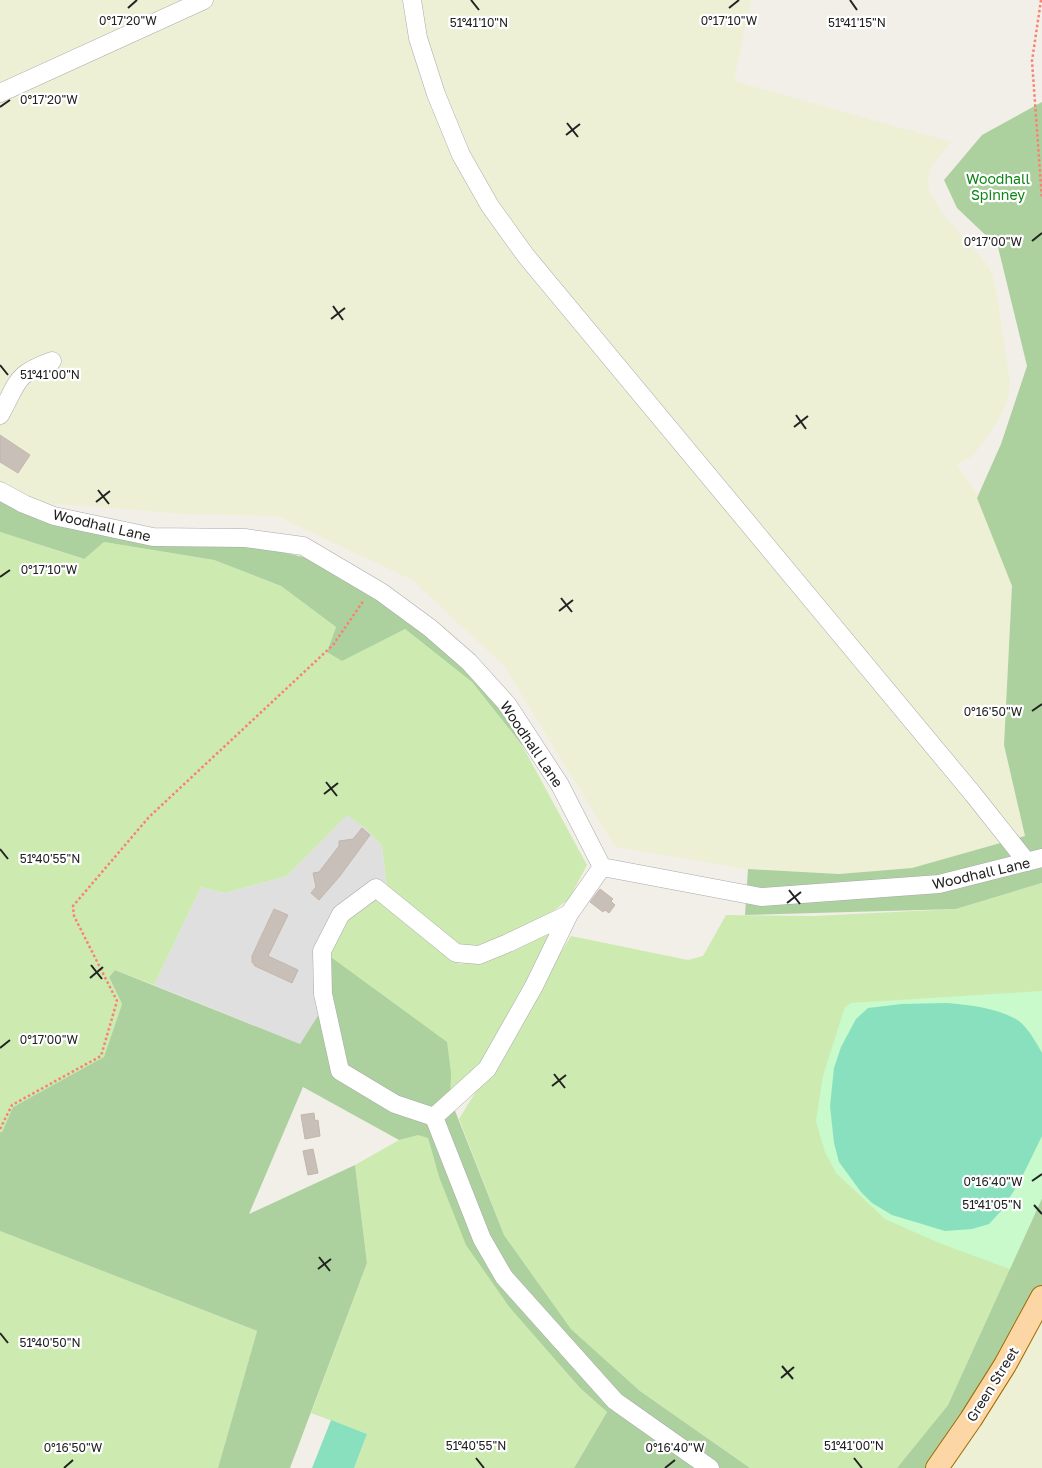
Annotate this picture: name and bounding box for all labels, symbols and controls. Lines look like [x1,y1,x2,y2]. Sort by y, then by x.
text: 0°17'20"W [99,13,157,28]
text: 0°17'10"W [701,13,758,28]
text: 51°41'10"N [450,15,508,30]
text: 51°41'15"N [828,15,886,30]
text: 0°17'20"W [20,92,78,107]
park label: Woodhall Spinney [966,170,1030,203]
text: 0°17'00"W [964,234,1023,249]
text: 51°41'00"N [20,367,80,382]
street label: Woodhall Lane [51,505,153,545]
text: 0°17'10"W [21,562,78,577]
street label: Woodhall Lane [497,698,567,790]
text: 0°16'50"W [964,704,1023,719]
text: 51°40'55"N [20,851,80,866]
street label: Woodhall Lane [930,853,1032,893]
text: 0°17'00"W [20,1032,79,1047]
text: 0°16'40"W [963,1174,1023,1189]
text: 51°41'05"N [962,1197,1022,1212]
text: 51°40'50"N [19,1335,81,1350]
street label: Green Street [962,1343,1022,1425]
text: 51°40'55"N [446,1438,506,1453]
text: 51°41'00"N [824,1438,884,1453]
text: 0°16'50"W [44,1440,103,1455]
text: 0°16'40"W [645,1440,705,1455]

